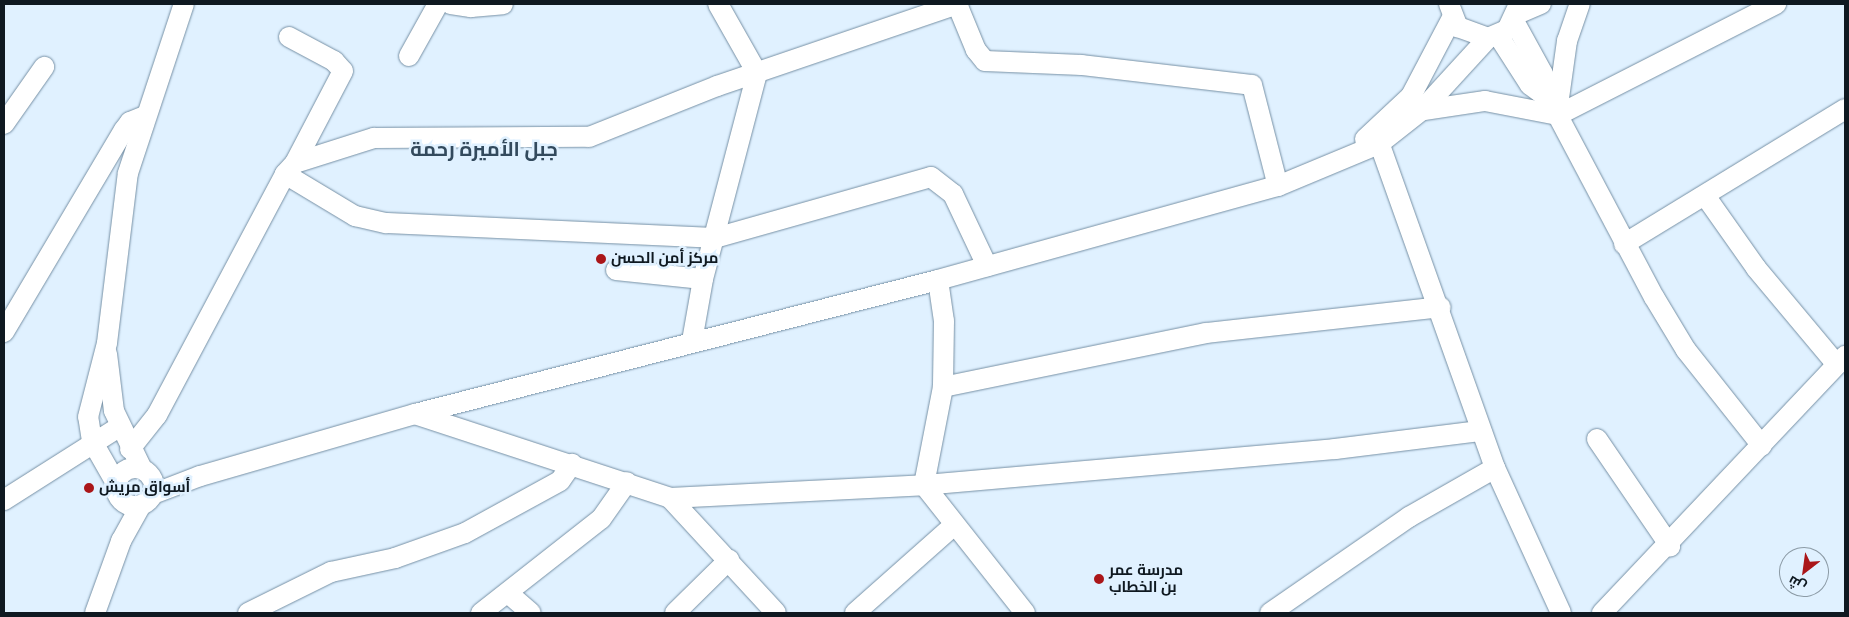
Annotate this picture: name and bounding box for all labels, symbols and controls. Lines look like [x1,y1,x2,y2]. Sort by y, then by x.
district label: جبل الأميرة رحمة [410,137,558,161]
place label: مركز أمن الحسن [611,250,718,268]
marker: مركز أمن الحسن [595,253,607,265]
place label: أسواق مريش [99,479,190,497]
marker: أسواق مريش [83,482,95,494]
north arrow [1779,547,1829,597]
place label: مدرسة عمر بن الخطاب [1109,561,1183,596]
marker: مدرسة عمر بن الخطاب [1093,573,1105,585]
text: ش [1785,573,1809,596]

